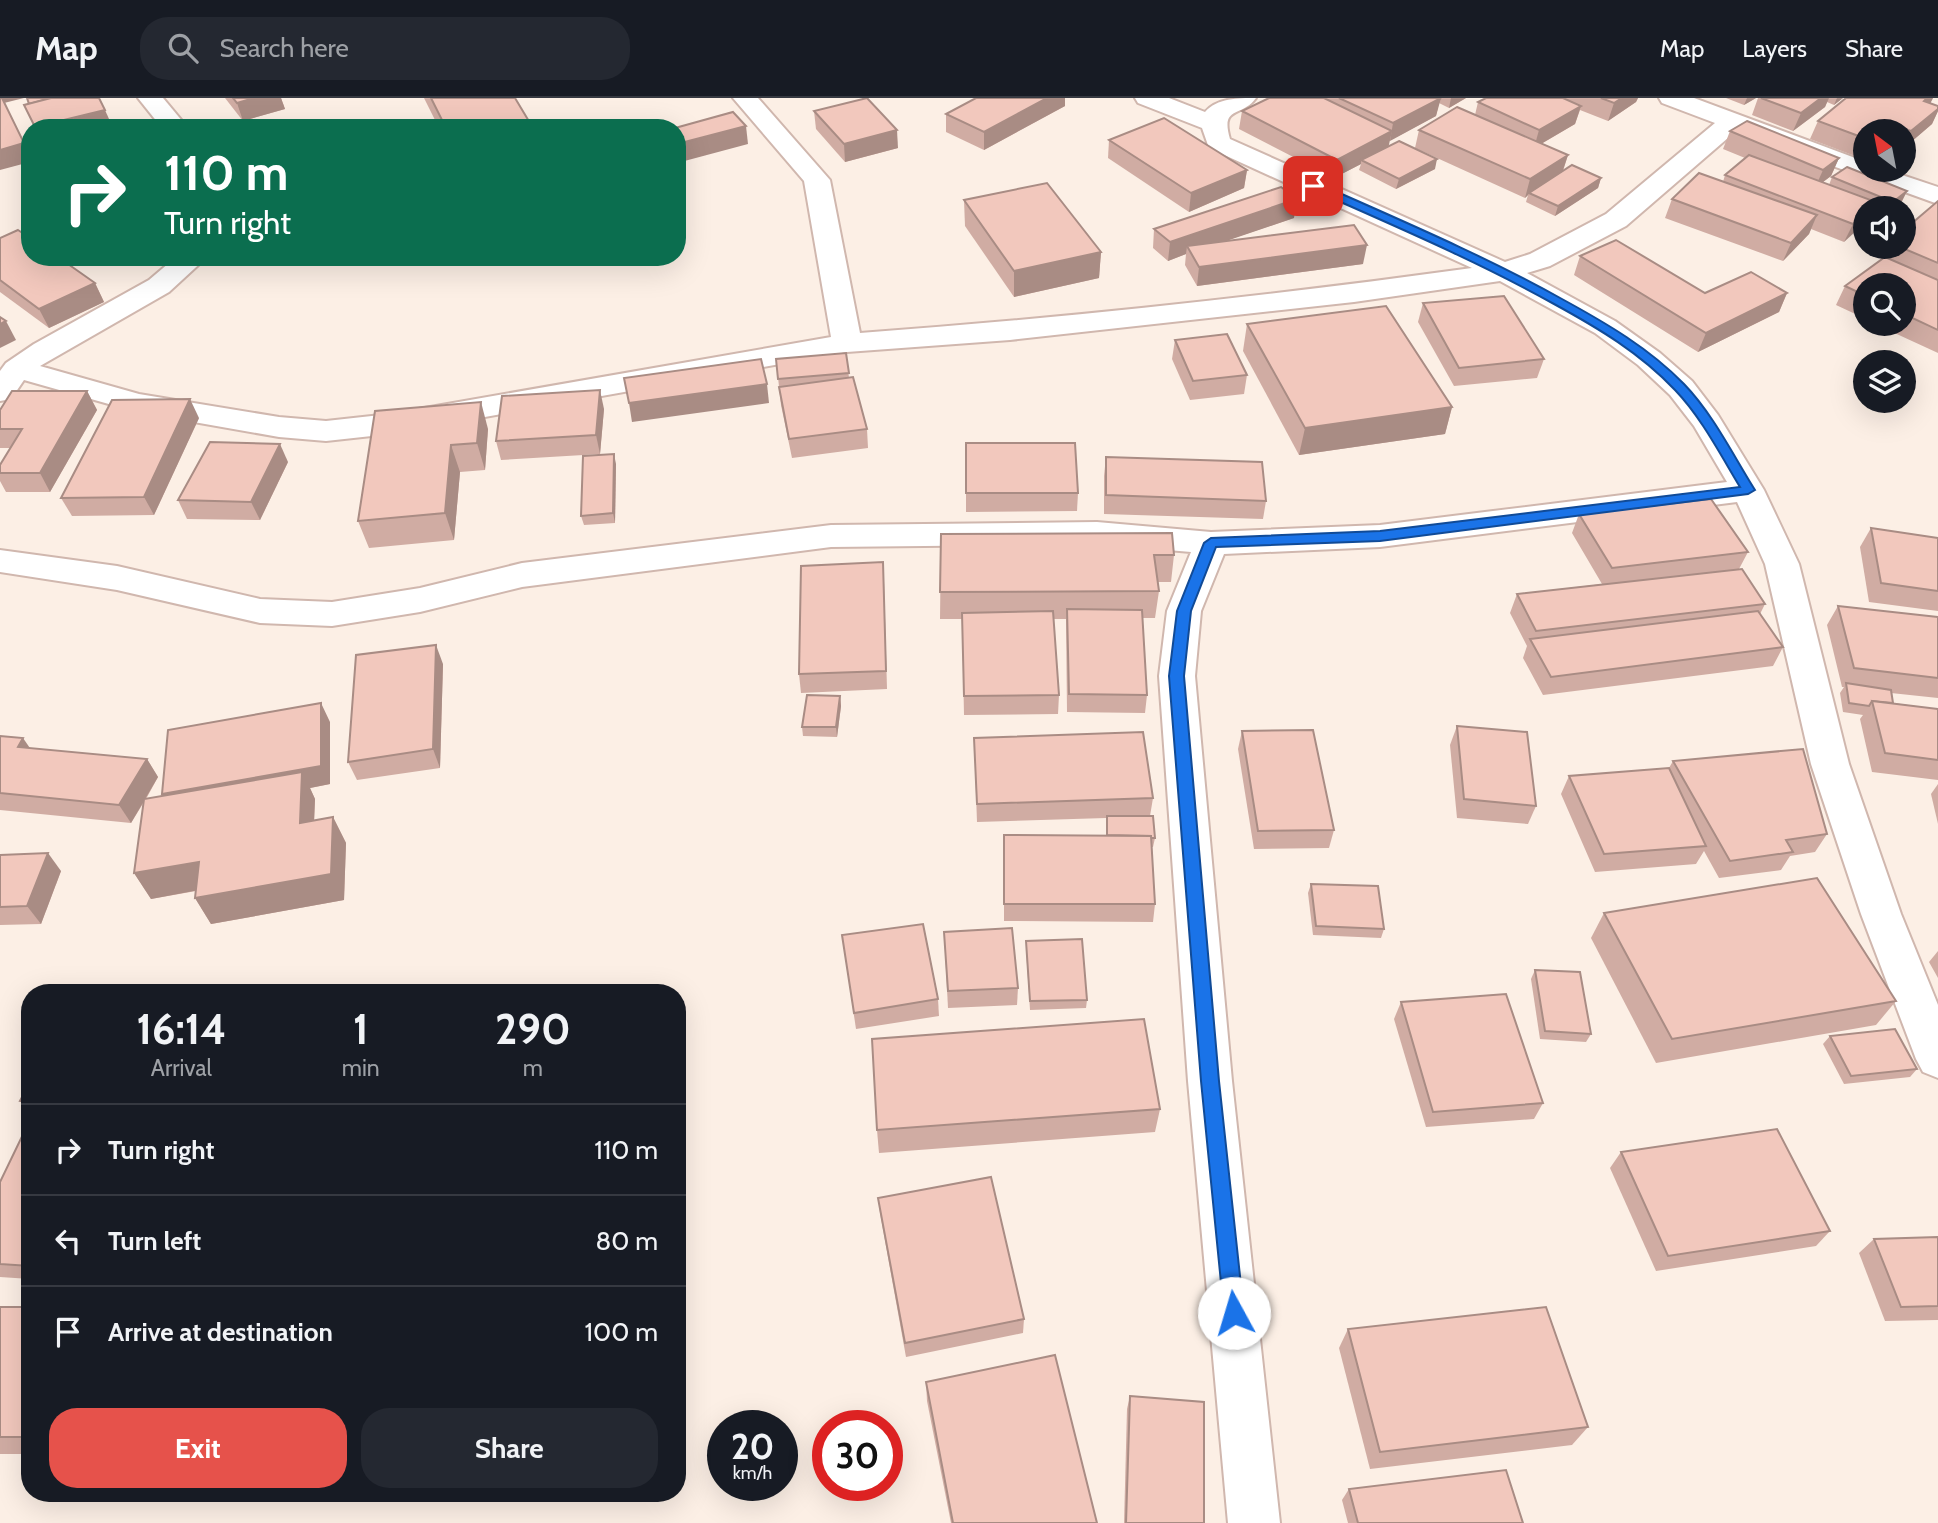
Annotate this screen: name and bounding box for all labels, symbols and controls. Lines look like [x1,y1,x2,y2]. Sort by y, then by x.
search box [140,17,630,80]
text: Map [35,28,98,68]
icon: search [164,29,202,67]
text: Search here [220,32,349,64]
text: Map [1660,34,1704,63]
text: Layers [1742,34,1807,63]
text: Share [1845,34,1903,63]
north arrow [1853,119,1916,182]
map controls [1853,119,1916,413]
text: 110 m [164,143,288,202]
icon: right [49,147,140,238]
pin [1283,156,1343,216]
icon: arrive [1294,167,1332,205]
button: sound [1853,196,1916,259]
text: Turn right [164,203,291,242]
button: search [1853,273,1916,336]
button: layers [1853,350,1916,413]
text: 16:14 [136,1003,226,1055]
text: 1 [353,1003,369,1055]
text: 290 [495,1003,571,1055]
text: Arrival [151,1054,212,1082]
text: min [342,1054,380,1082]
text: m [523,1054,543,1082]
icon: right [49,1131,87,1169]
text: Turn right [108,1134,214,1166]
text: 110 m [594,1134,658,1166]
icon: left [49,1222,87,1260]
text: Turn left [108,1225,201,1257]
text: 80 m [595,1225,658,1257]
position arrow [1197,1276,1271,1350]
icon: arrive [49,1313,87,1351]
text: Arrive at destination [108,1316,333,1348]
text: 100 m [585,1316,658,1348]
button: Exit [49,1408,347,1488]
button: Share [361,1408,658,1488]
speed limit sign: 30 [812,1410,903,1501]
text: 20 [731,1425,774,1468]
text: km/h [733,1462,772,1484]

